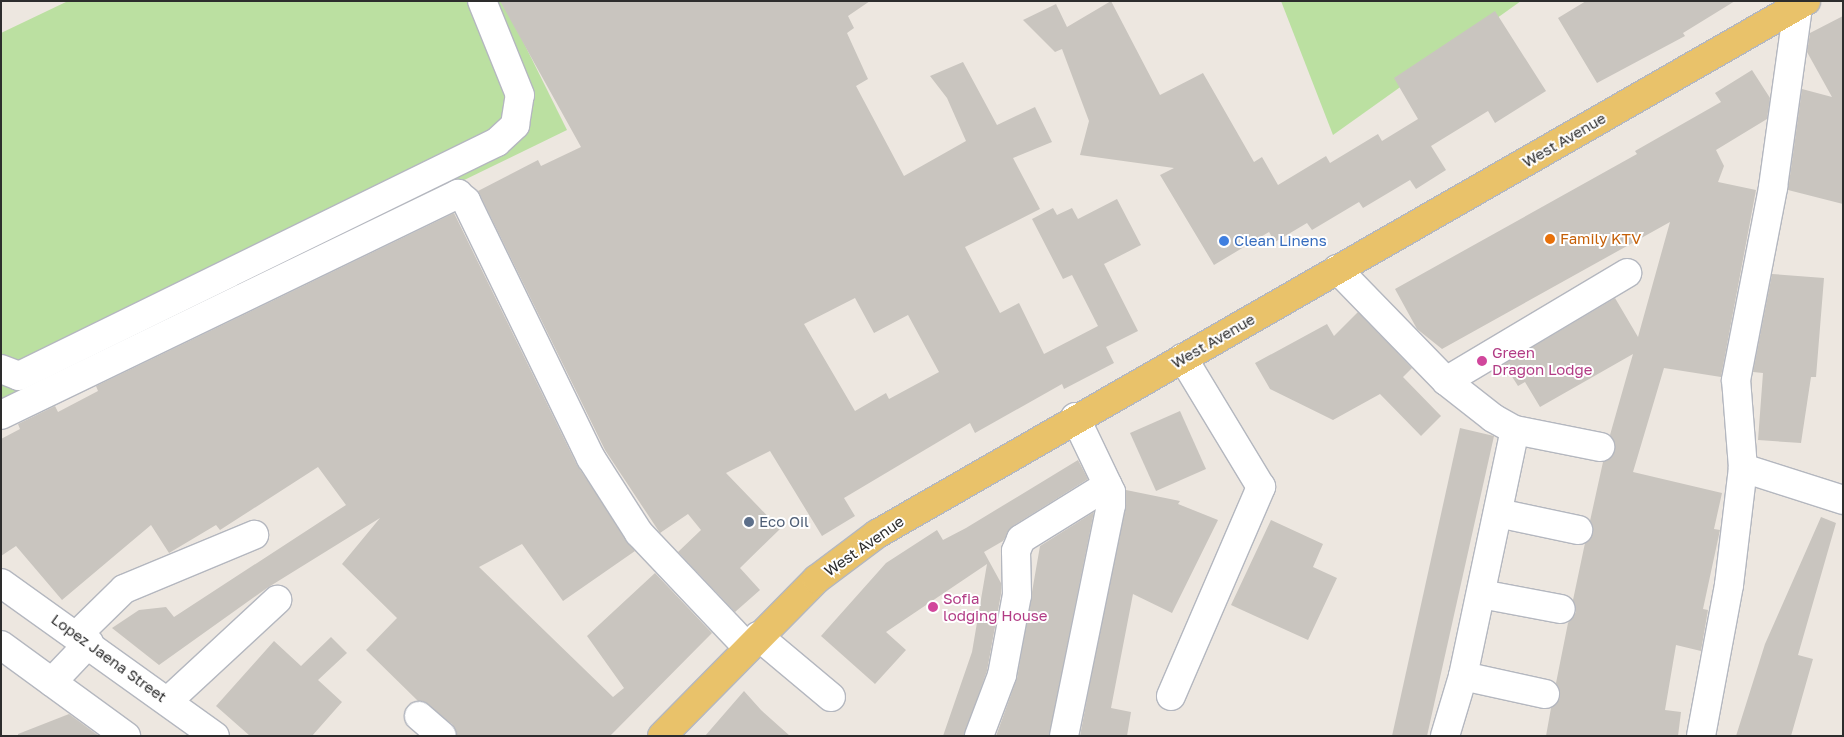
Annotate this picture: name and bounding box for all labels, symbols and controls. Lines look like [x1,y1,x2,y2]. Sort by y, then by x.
street label: West Avenue [1519,109,1609,171]
place label: Family KTV [1560,230,1641,248]
place label: Clean Linens [1234,232,1327,250]
marker: Family KTV [1544,233,1556,245]
marker: Clean Linens [1218,235,1230,247]
street label: West Avenue [1168,310,1258,372]
place label: Green Dragon Lodge [1492,343,1592,378]
marker: Green Dragon Lodge [1476,355,1488,367]
street label: West Avenue [821,512,907,580]
place label: Eco Oil [759,513,809,531]
marker: Eco Oil [743,516,755,528]
place label: Sofia lodging House [943,589,1047,624]
marker: Sofia lodging House [927,601,939,613]
street label: Lopez Jaena Street [48,610,170,706]

